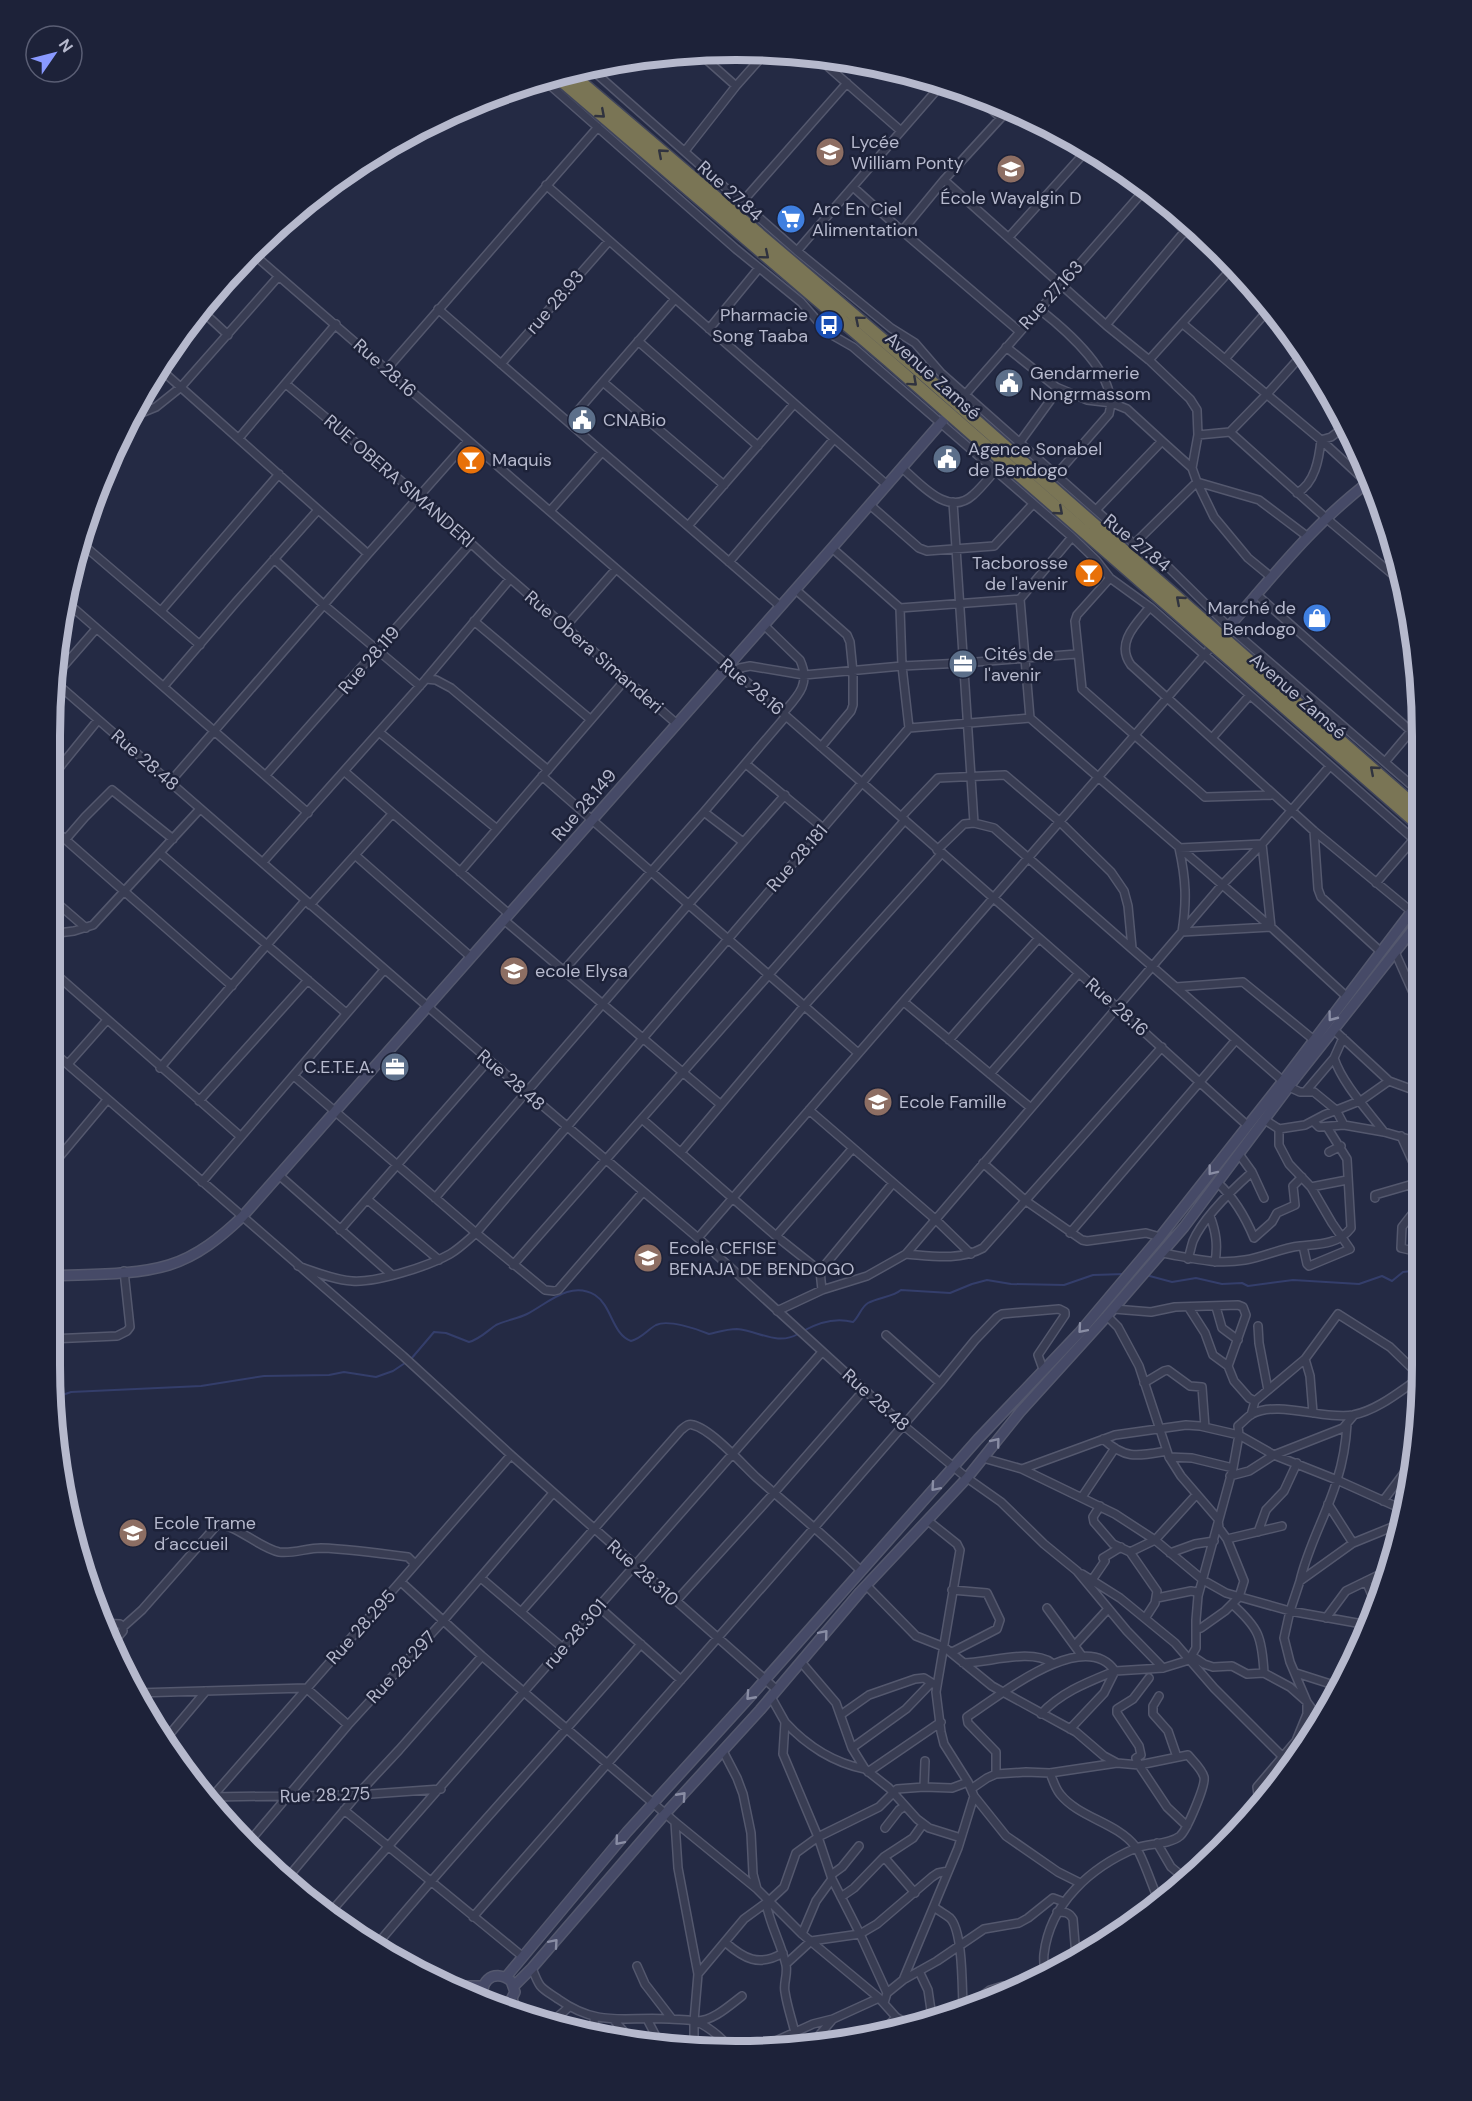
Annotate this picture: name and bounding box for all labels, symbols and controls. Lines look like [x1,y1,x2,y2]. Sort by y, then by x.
north arrow [24,24,84,84]
text: N [54,35,78,56]
one-way arrow [594,107,605,118]
place label: Lycée William Ponty [851,130,964,175]
school or university icon: Lycée William Ponty [814,136,846,168]
one-way arrow [658,149,669,160]
school or university icon: École Wayalgin D [995,153,1027,185]
street label: Rue 27.84 [692,155,768,227]
place label: École Wayalgin D [940,186,1082,210]
place label: Arc En Ciel Alimentation [812,197,918,242]
supermarket icon: Arc En Ciel Alimentation [775,203,807,235]
one-way arrow [758,248,769,259]
street label: Rue 27.163 [1014,255,1088,335]
street label: rue 28.93 [520,265,590,339]
place label: Pharmacie Song Taaba [712,303,808,348]
bus stop icon: Pharmacie Song Taaba [813,309,845,341]
one-way arrow [855,316,866,327]
street label: Avenue Zamsé [880,327,986,425]
street label: Rue 28.16 [348,333,422,403]
place label: Gendarmerie Nongrmassom [1030,361,1151,406]
public building icon: Gendarmerie Nongrmassom [993,367,1025,399]
one-way arrow [906,375,917,386]
public building icon: CNABio [566,404,598,436]
place label: CNABio [603,408,666,432]
street label: RUE OBERA SIMANDERI [319,409,479,553]
place label: Agence Sonabel de Bendogo [968,437,1102,482]
public building icon: Agence Sonabel de Bendogo [931,443,963,475]
bar icon: Maquis [455,444,487,476]
place label: Maquis [492,448,552,472]
one-way arrow [1052,504,1063,515]
street label: Rue 27.84 [1098,508,1176,578]
place label: Tacborosse de l'avenir [972,551,1068,596]
bar icon: Tacborosse de l'avenir [1073,557,1105,589]
street label: Rue Obera Simanderi [520,585,668,719]
one-way arrow [1176,596,1186,607]
place label: Marché de Bendogo [1208,596,1296,641]
shop icon: Marché de Bendogo [1301,602,1333,634]
street label: Rue 28.119 [333,621,405,699]
place label: Cités de l'avenir [984,642,1054,687]
street label: Avenue Zamsé [1245,647,1351,745]
office icon: Cités de l'avenir [947,648,979,680]
street label: Rue 28.16 [715,653,789,721]
street label: Rue 28.48 [106,724,184,796]
street label: Rue 28.149 [546,764,622,846]
one-way arrow [1370,766,1381,777]
street label: Rue 28.181 [761,819,833,897]
school or university icon: ecole Elysa [498,955,530,987]
place label: ecole Elysa [535,959,628,983]
street label: Rue 28.16 [1080,972,1154,1042]
one-way arrow [1328,1010,1339,1021]
street label: Rue 28.48 [472,1044,550,1116]
office icon: C.E.T.E.A. [379,1051,411,1083]
place label: C.E.T.E.A. [304,1055,374,1079]
school or university icon: Ecole Famille [862,1086,894,1118]
place label: Ecole Famille [899,1090,1007,1114]
one-way arrow [1209,1164,1220,1175]
place label: Ecole CEFISE BENAJA DE BENDOGO [669,1236,854,1281]
school or university icon: Ecole CEFISE BENAJA DE BENDOGO [632,1242,664,1274]
one-way arrow [1078,1322,1089,1333]
street label: Rue 28.48 [837,1363,915,1437]
one-way arrow [989,1437,1000,1448]
one-way arrow [931,1480,942,1491]
place label: Ecole Trame d´accueil [154,1511,256,1556]
school or university icon: Ecole Trame d´accueil [117,1517,149,1549]
street label: Rue 28.310 [602,1534,684,1612]
street label: Rue 28.295 [321,1584,401,1670]
street label: rue 28.301 [538,1594,612,1674]
street label: Rue 28.297 [361,1625,441,1709]
one-way arrow [817,1630,828,1641]
one-way arrow [746,1689,757,1700]
street label: Rue 28.275 [279,1781,371,1809]
one-way arrow [675,1792,686,1803]
one-way arrow [616,1834,627,1845]
one-way arrow [547,1939,558,1950]

